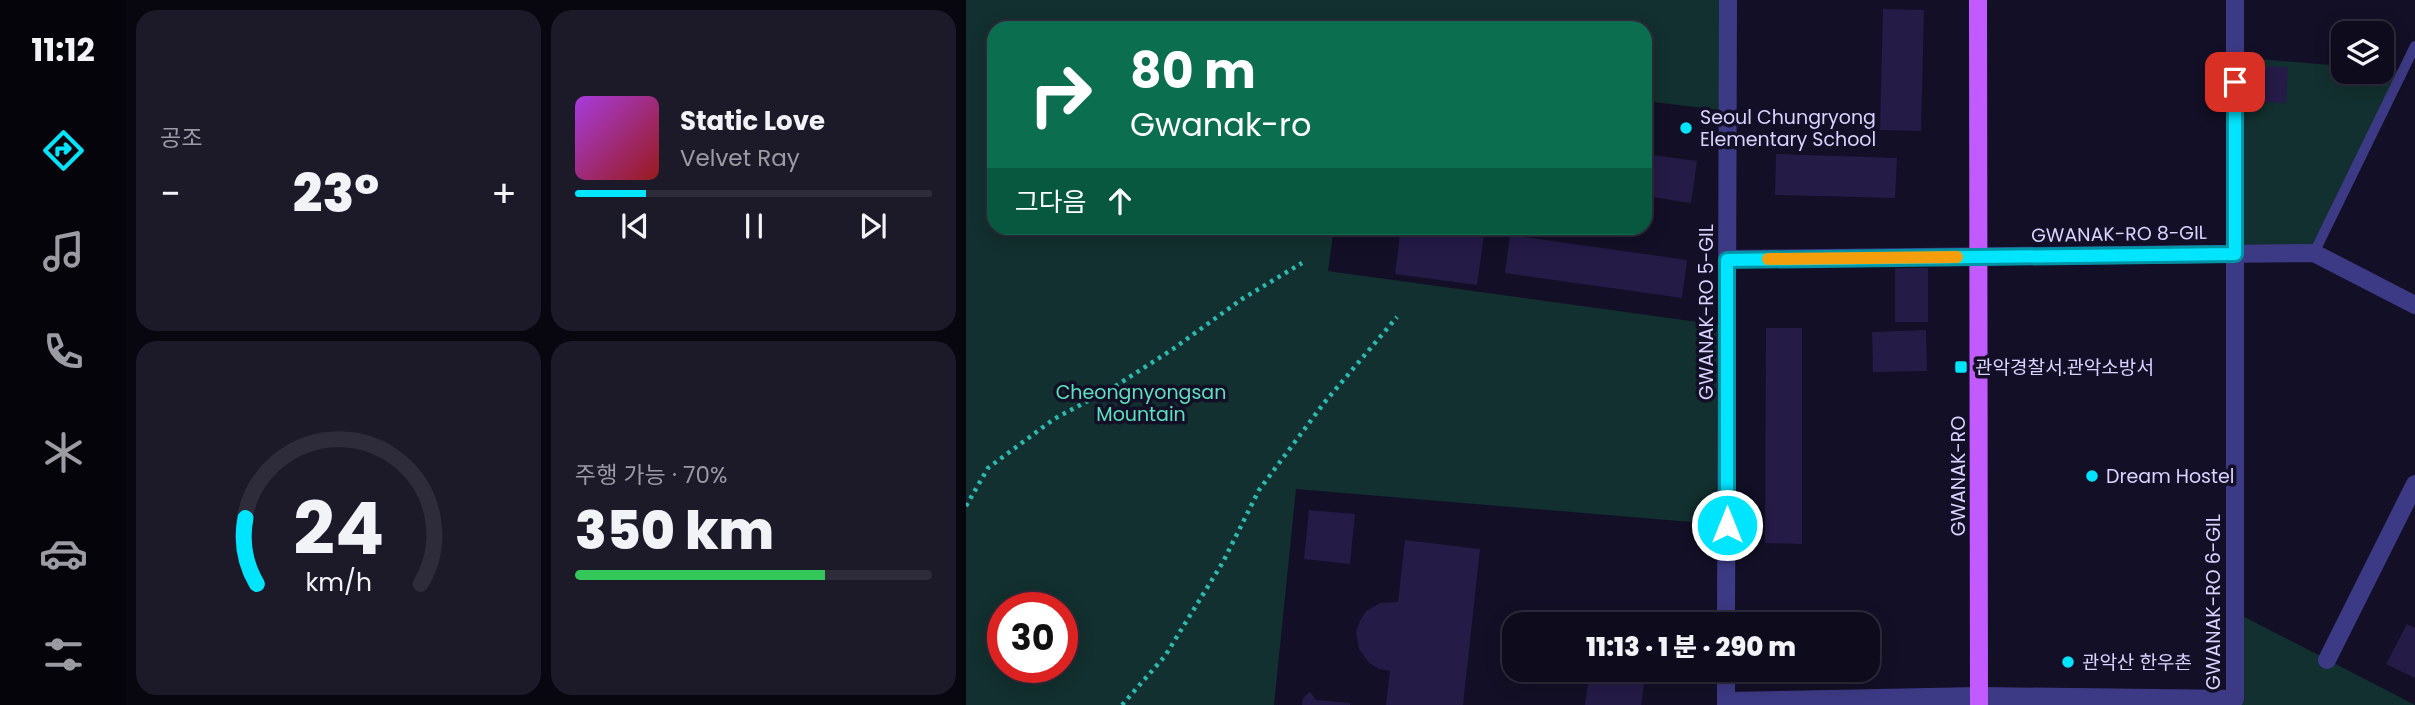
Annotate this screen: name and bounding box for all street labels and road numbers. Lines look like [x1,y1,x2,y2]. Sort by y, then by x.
street label: GWANAK-RO 8-GIL [2031,219,2207,249]
street label: GWANAK-RO 5-GIL [1693,224,1720,400]
street label: GWANAK-RO [1945,416,1972,536]
street label: GWANAK-RO 6-GIL [2200,514,2227,690]

